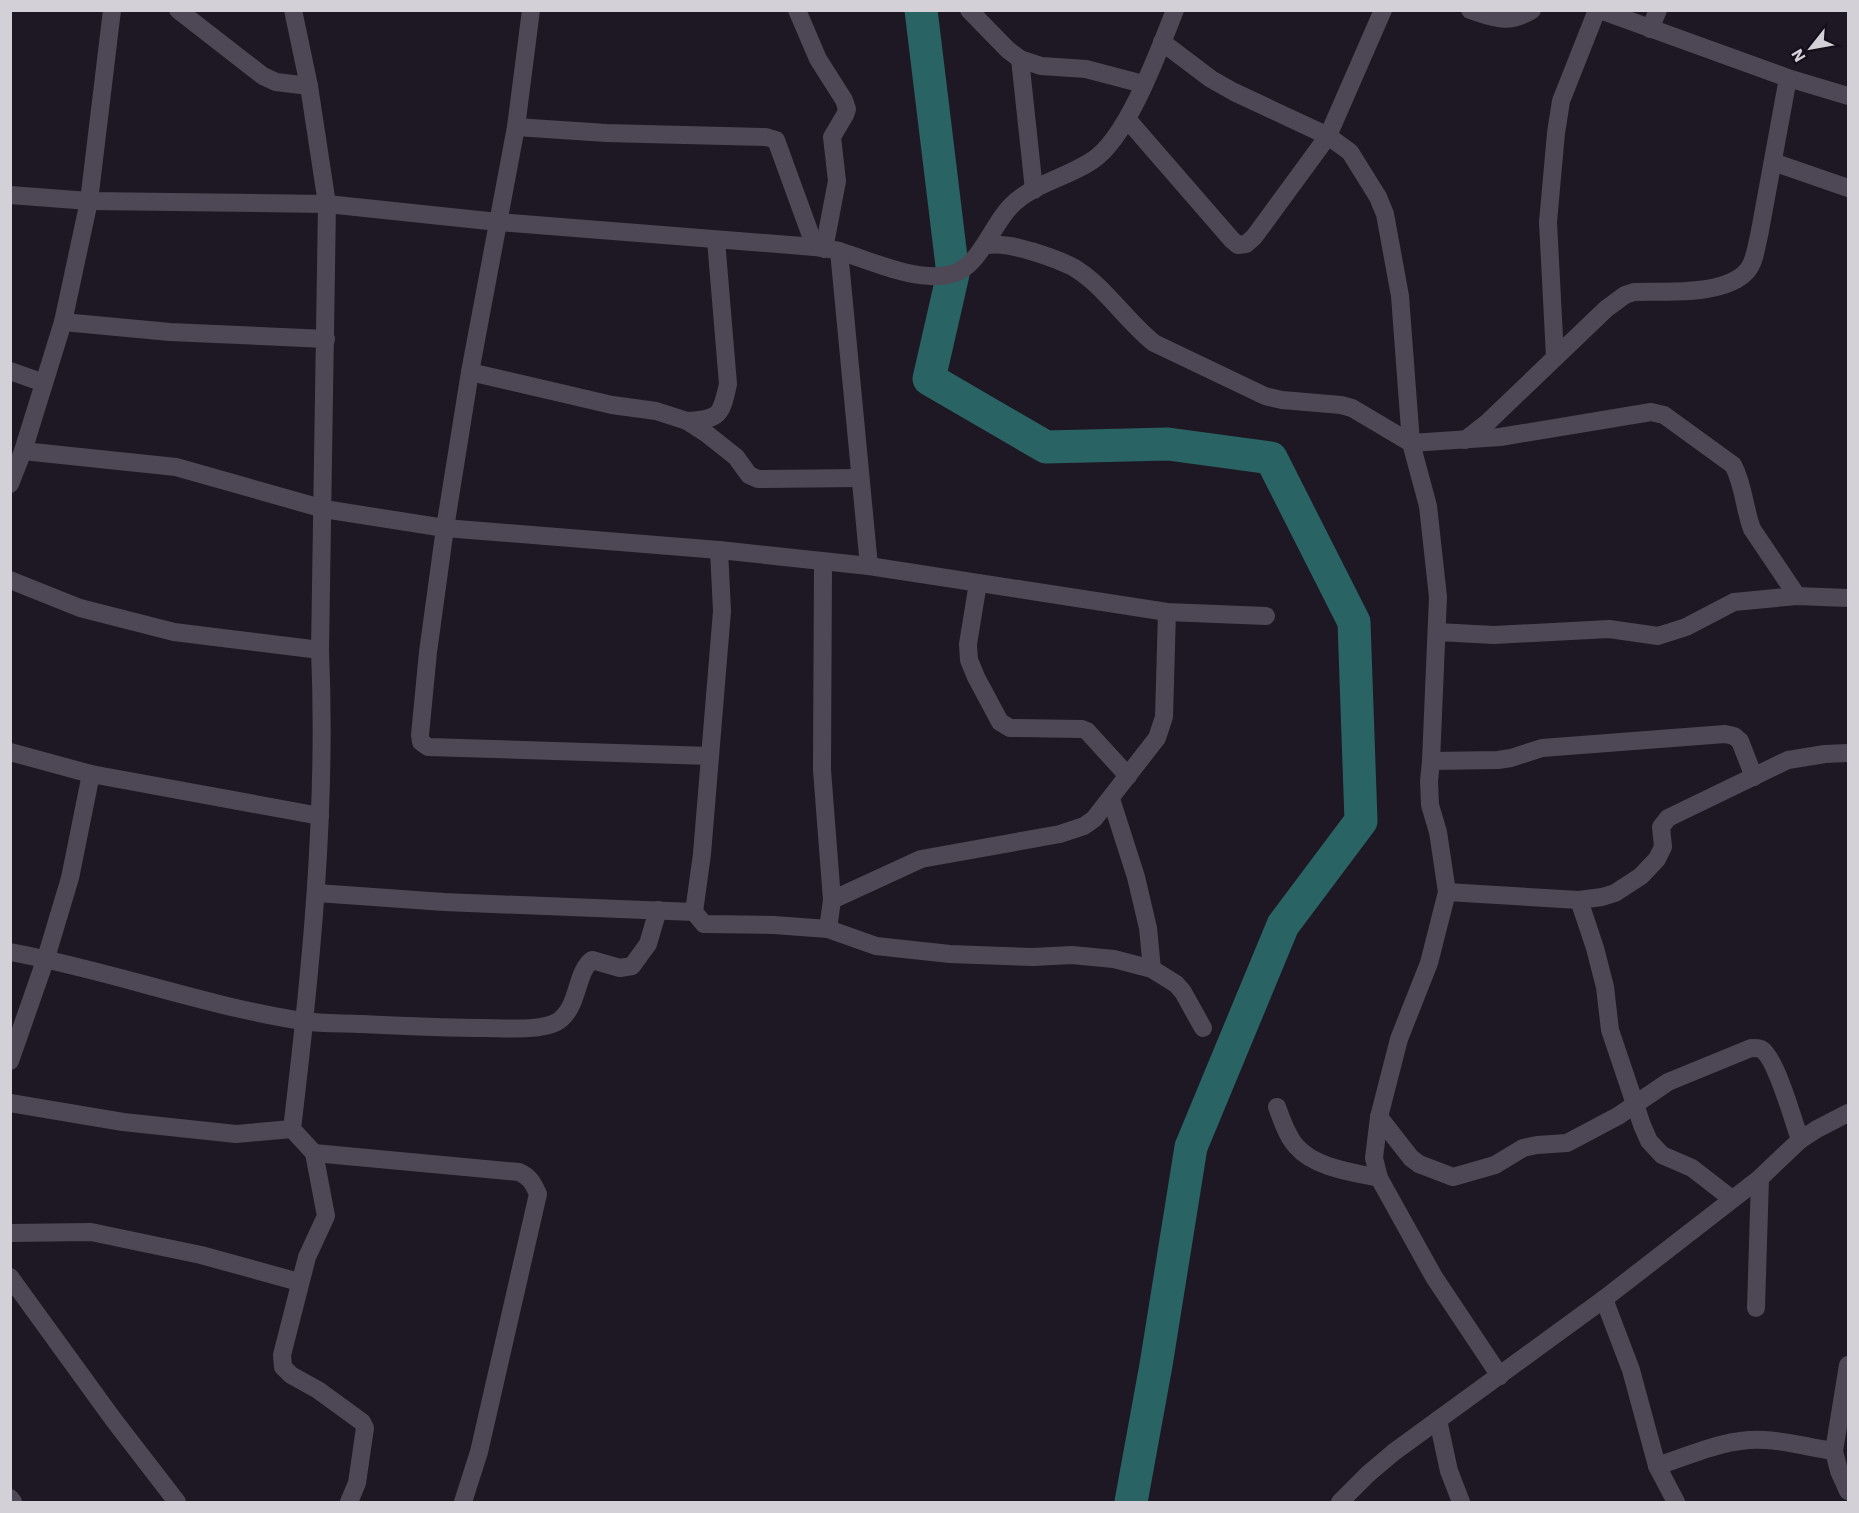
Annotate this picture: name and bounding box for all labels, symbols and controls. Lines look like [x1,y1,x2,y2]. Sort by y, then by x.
north arrow [1781,18,1841,78]
text: N [1787,46,1810,66]

